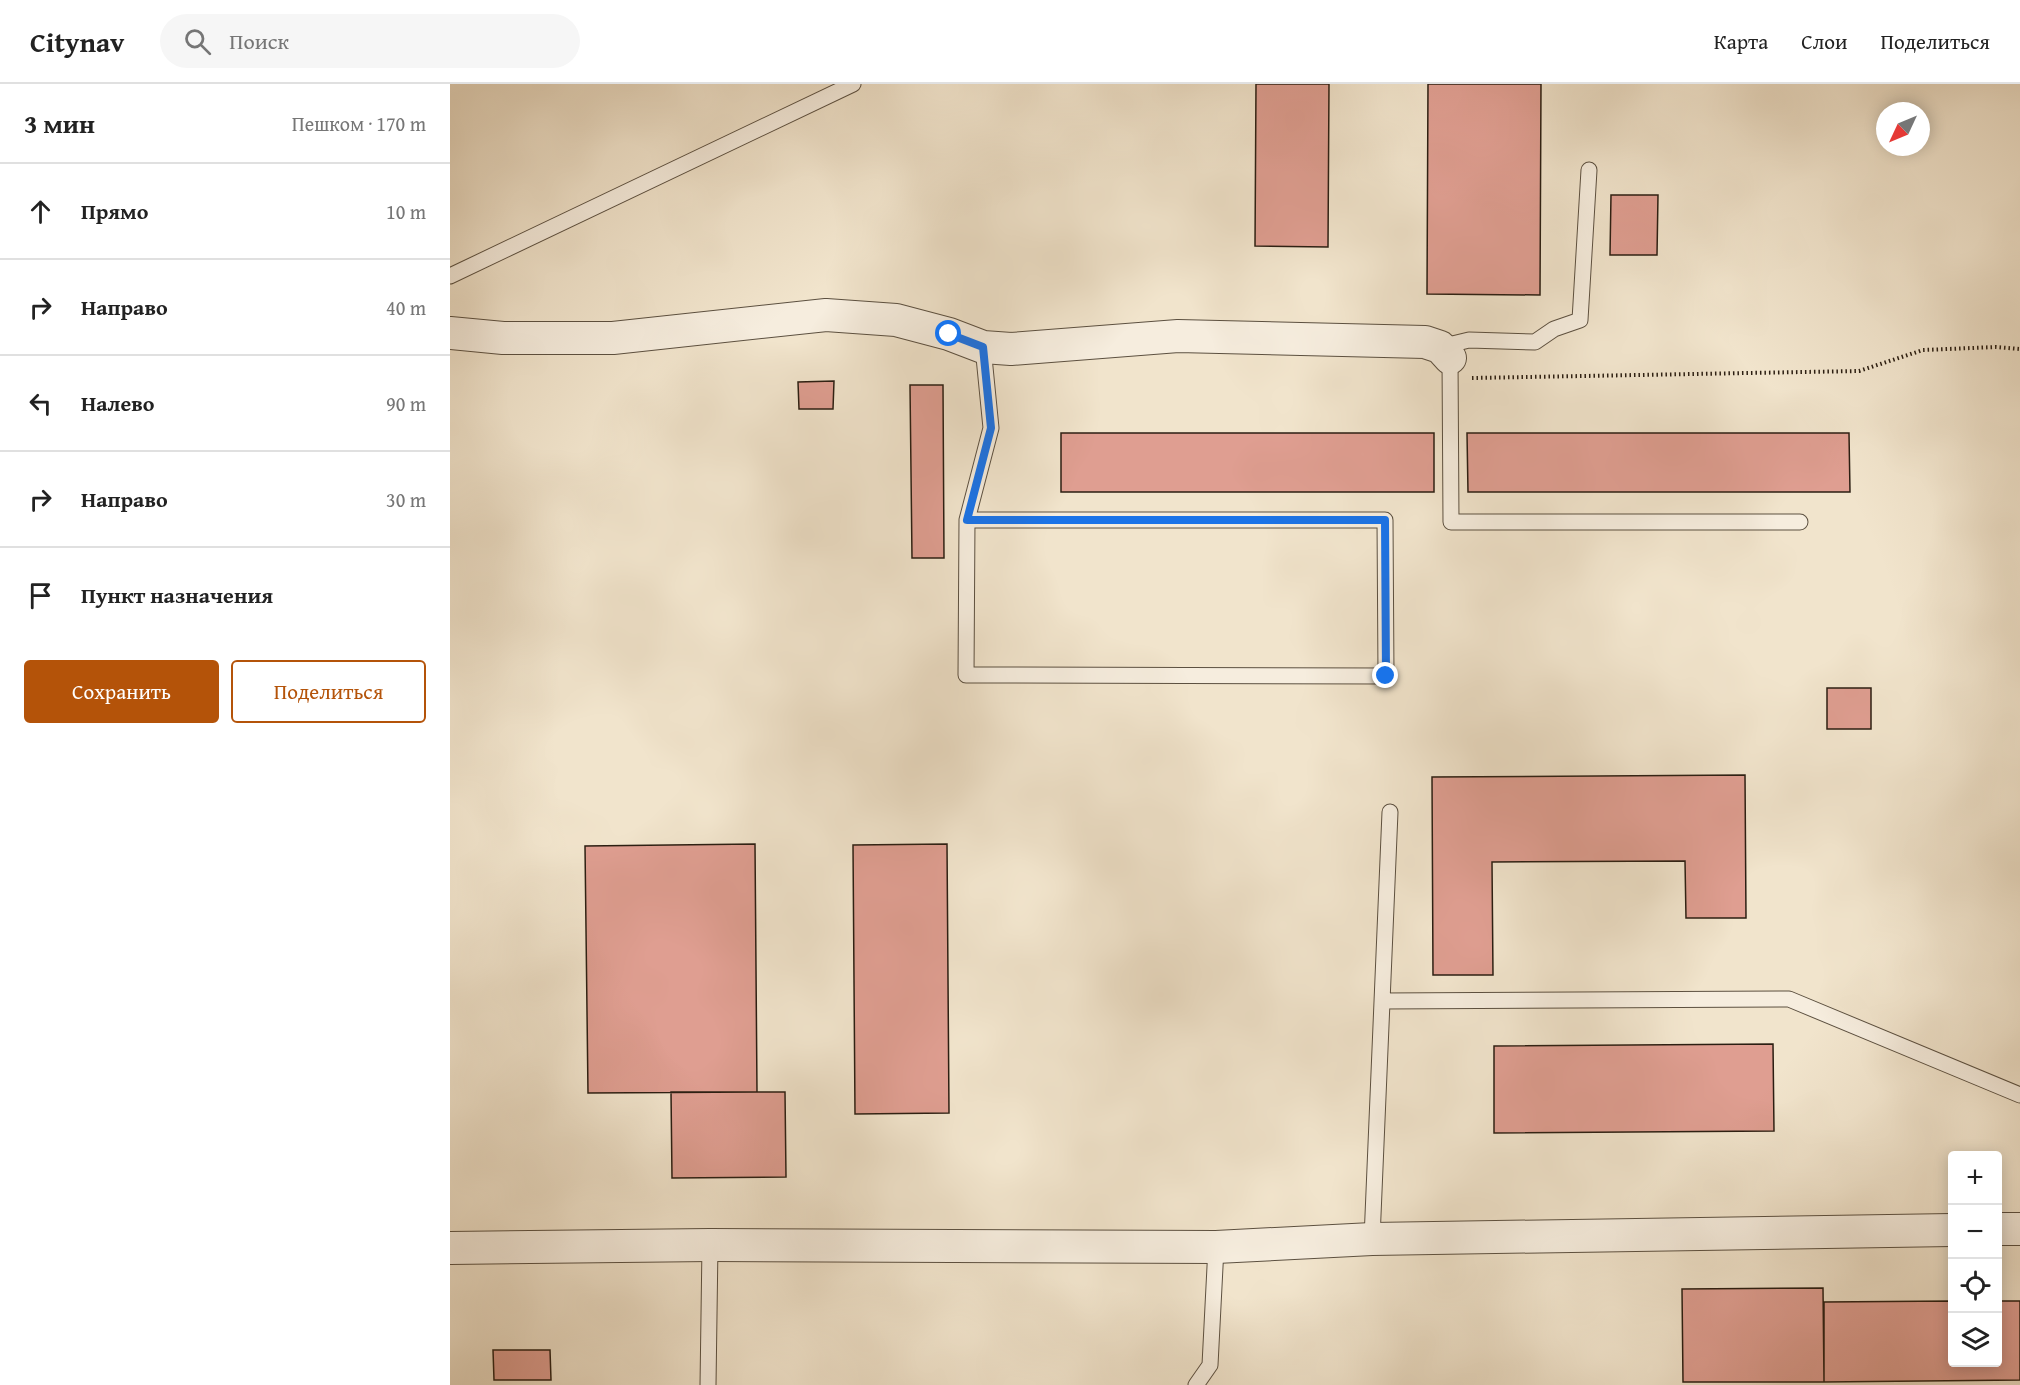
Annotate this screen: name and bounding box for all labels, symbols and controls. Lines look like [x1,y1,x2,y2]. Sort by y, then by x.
search box [160,14,580,68]
text: Citynav [30,21,124,62]
icon: search [181,25,214,58]
text: Поиск [229,25,289,57]
text: Карта [1714,26,1768,57]
text: Слои [1801,26,1847,57]
text: Поделиться [1880,26,1990,57]
north arrow [1876,102,1930,156]
text: 3 мин [24,104,95,143]
text: Пешком · 170 m [292,109,426,138]
icon: ahead [24,195,57,228]
text: Прямо [81,195,148,227]
text: 10 m [386,197,426,226]
icon: right [24,291,57,324]
text: Направо [81,291,168,323]
text: 40 m [386,293,426,322]
route start [935,320,961,346]
icon: left [24,387,57,420]
text: Налево [81,387,154,419]
text: 90 m [386,389,426,418]
icon: right [24,483,57,516]
text: Направо [81,483,168,515]
text: 30 m [386,485,426,514]
icon: arrive [24,579,57,612]
text: Пункт назначения [81,579,273,611]
button: Сохранить [24,660,219,723]
button: Поделиться [231,660,426,723]
route end [1372,662,1398,688]
map controls [1948,1151,2002,1367]
button: + [1948,1151,2002,1205]
button: − [1948,1205,2002,1259]
button: locate [1948,1259,2002,1313]
button: layers [1948,1313,2002,1367]

